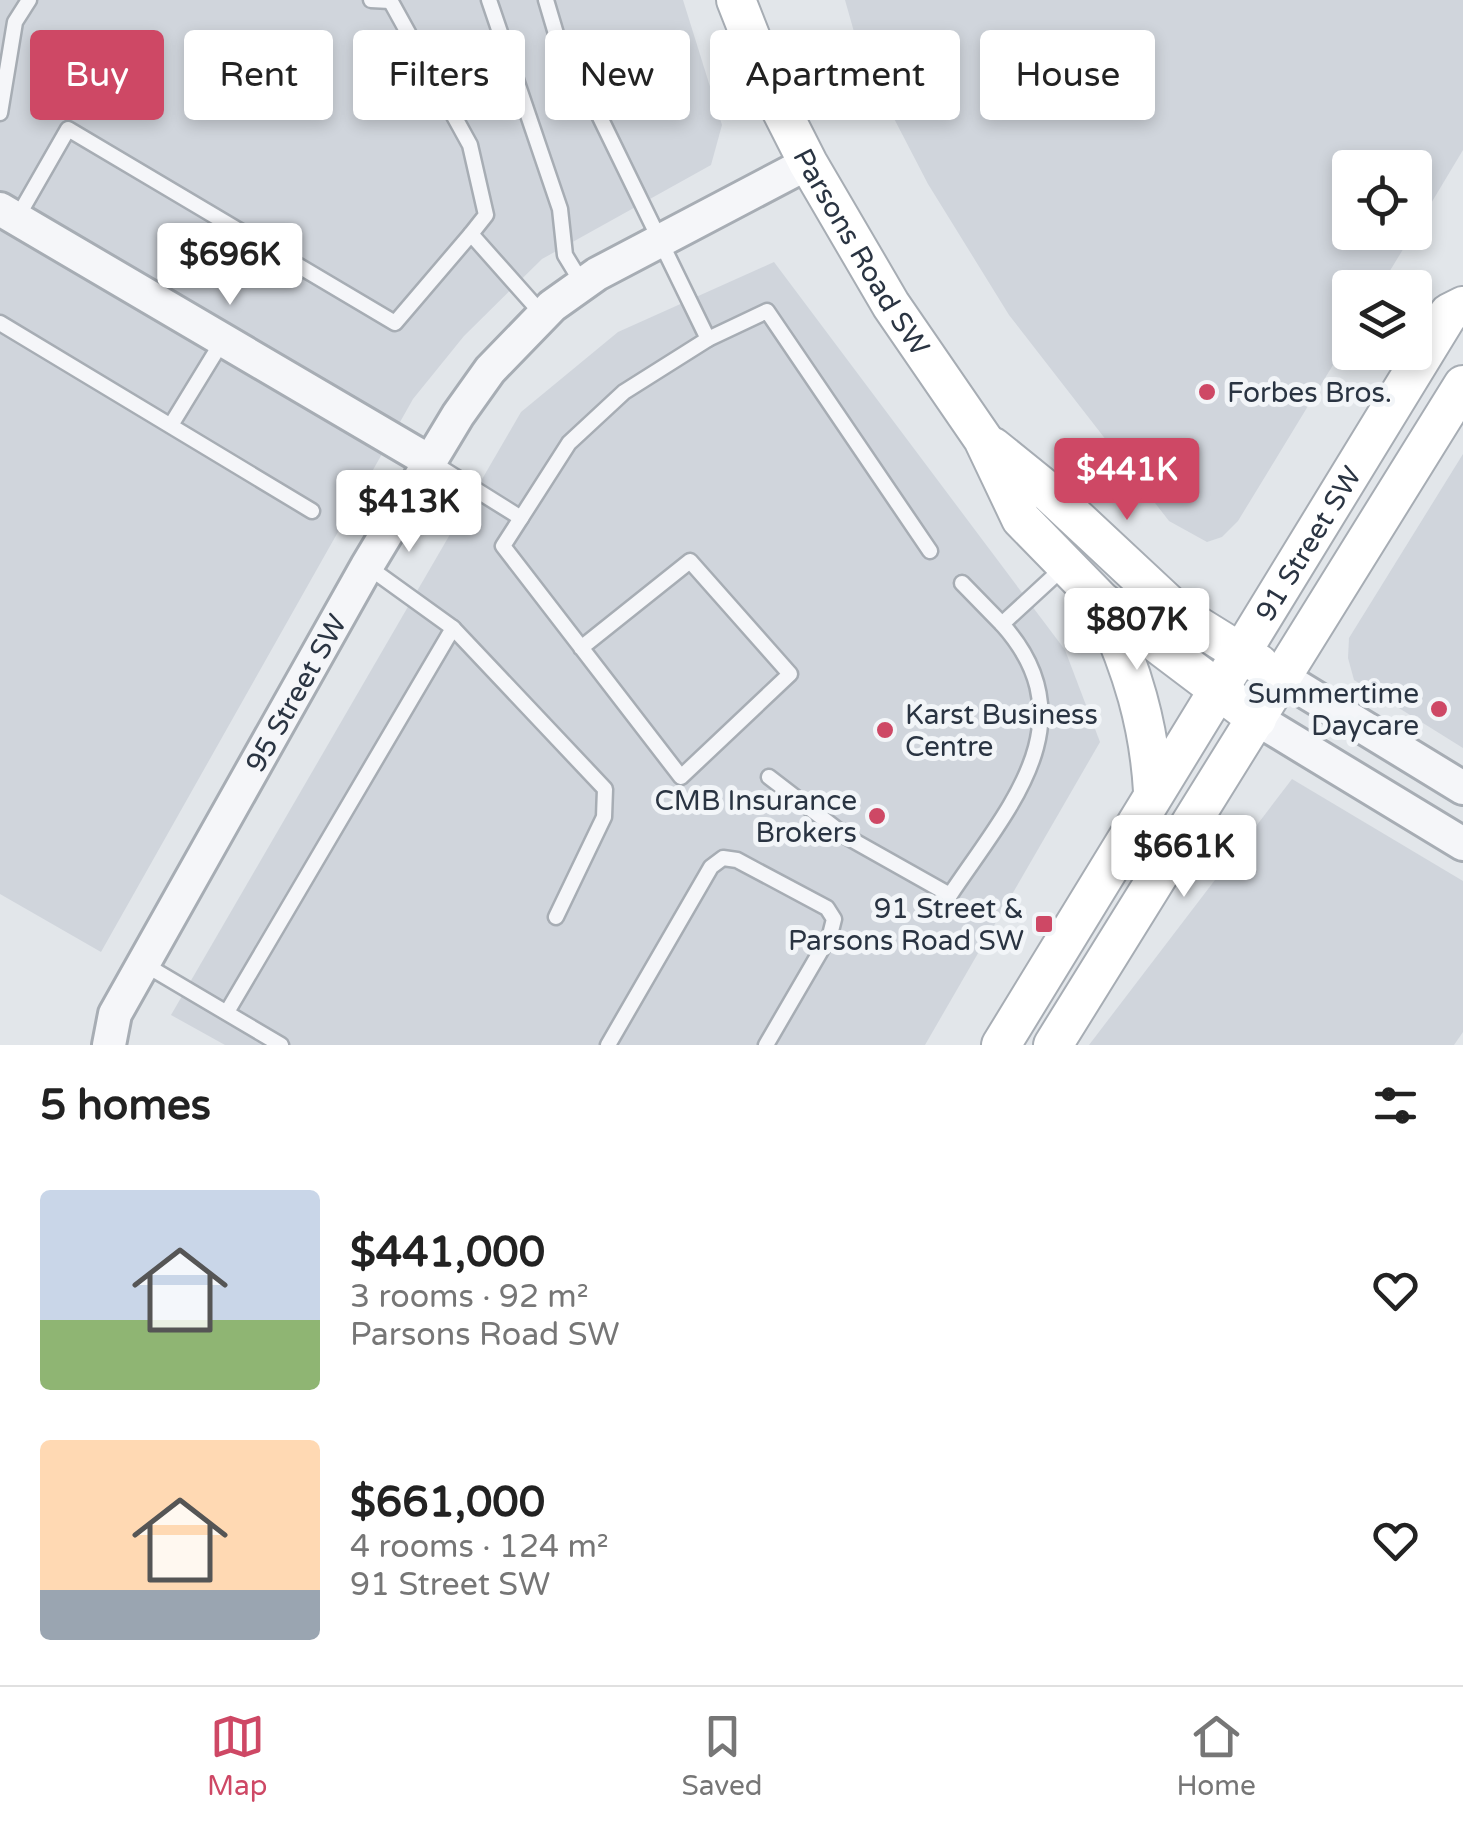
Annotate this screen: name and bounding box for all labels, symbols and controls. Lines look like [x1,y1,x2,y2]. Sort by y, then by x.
chip: Buy [30,30,164,120]
chip: Rent [184,30,333,120]
chip: Filters [353,30,525,120]
chip: New [545,30,690,120]
chip: Apartment [710,30,960,120]
chip: House [980,30,1155,120]
street label: Parsons Road SW [785,143,937,362]
map controls [1332,150,1432,370]
button: locate [1332,150,1432,250]
pin: $696K [160,223,300,308]
text: $696K [179,236,281,274]
button: layers [1332,270,1432,370]
place label: Forbes Bros. [1227,376,1392,410]
marker: Forbes Bros. [1196,381,1218,403]
pin: $441K [1057,438,1197,523]
text: $441K [1076,451,1178,489]
street label: 91 Street SW [1249,460,1369,628]
pin: $413K [339,470,479,555]
text: $413K [358,483,460,521]
pin: $807K [1067,588,1207,673]
text: $807K [1086,601,1188,639]
street label: 95 Street SW [239,609,354,778]
place label: Summertime Daycare [1248,677,1419,743]
place label: Karst Business Centre [905,698,1098,764]
marker: Summertime Daycare [1428,698,1450,720]
marker: Karst Business Centre [874,719,896,741]
place label: CMB Insurance Brokers [654,784,857,850]
marker: CMB Insurance Brokers [866,805,888,827]
pin: $661K [1114,815,1254,900]
text: $661K [1133,828,1235,866]
place label: 91 Street & Parsons Road SW [788,892,1024,958]
marker: 91 Street & Parsons Road SW [1033,913,1055,935]
icon: filters [1368,1078,1423,1133]
text: 5 homes [40,1080,211,1131]
text: $441,000 [350,1227,545,1278]
icon: home [120,1230,240,1350]
icon: heart [1368,1263,1423,1318]
text: 3 rooms · 92 m² [350,1278,589,1316]
text: Parsons Road SW [350,1316,620,1354]
text: $661,000 [350,1477,545,1528]
icon: home [120,1480,240,1600]
icon: heart [1368,1513,1423,1568]
text: 4 rooms · 124 m² [350,1528,609,1566]
text: 91 Street SW [350,1566,550,1604]
tab: Map [207,1709,268,1803]
tab: Saved [682,1709,763,1803]
tab: Home [1177,1709,1256,1803]

